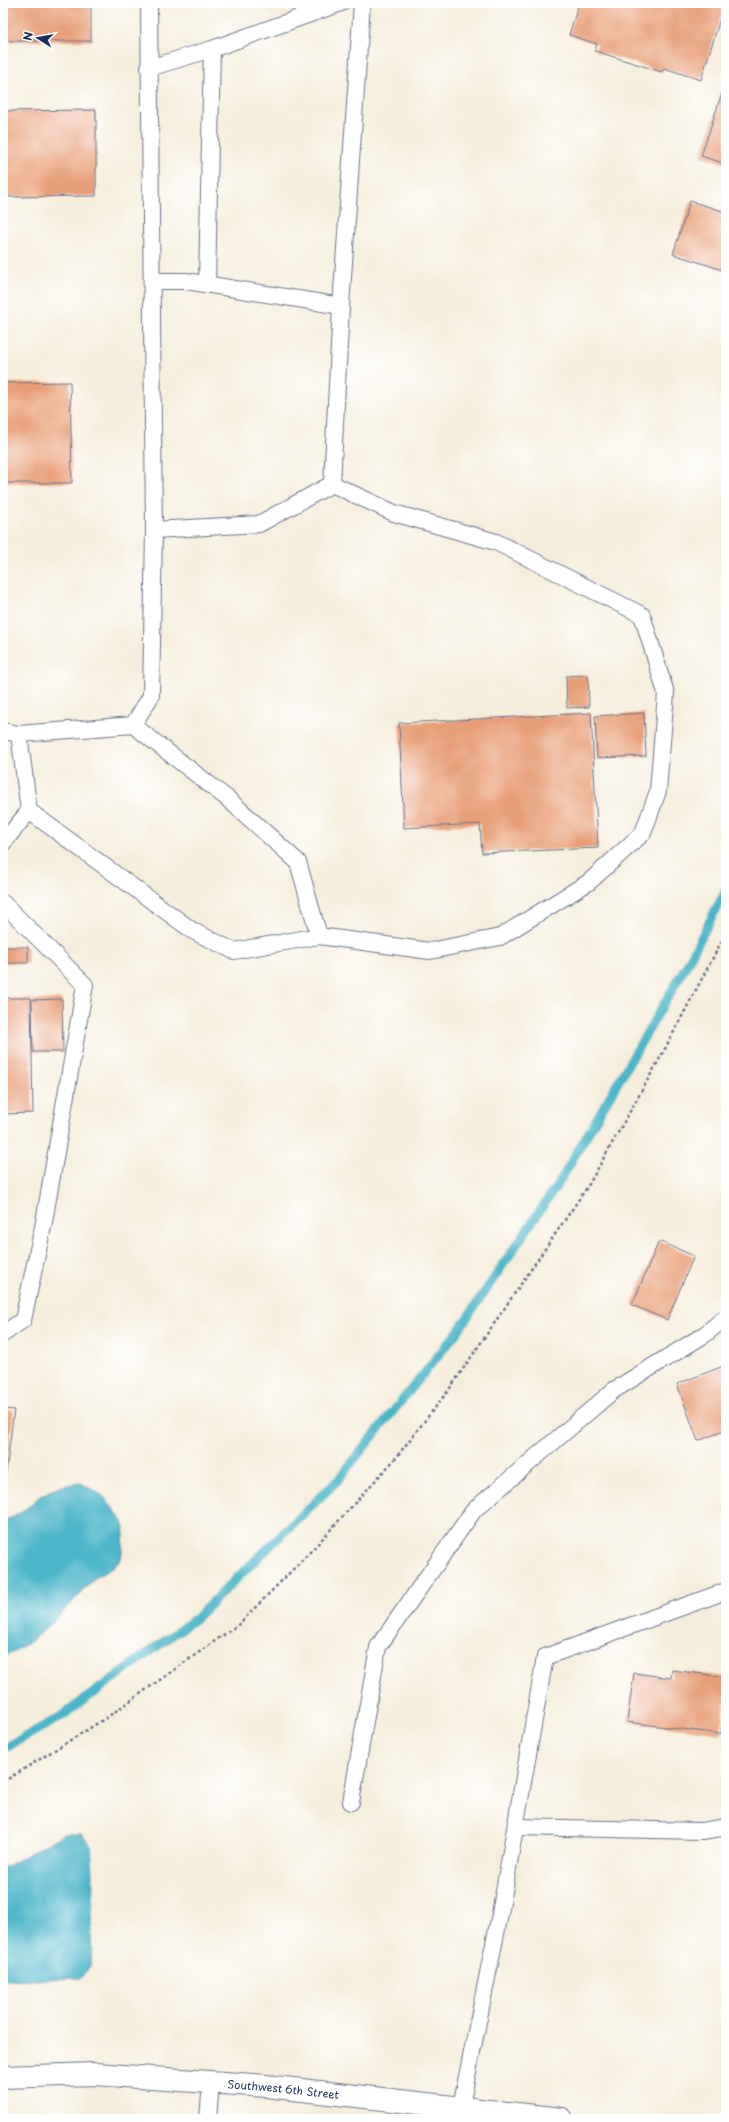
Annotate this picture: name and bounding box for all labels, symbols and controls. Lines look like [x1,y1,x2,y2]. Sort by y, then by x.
north arrow [18,18,58,58]
text: N [19,30,37,42]
street label: Southwest 6th Street [227,2075,341,2103]

